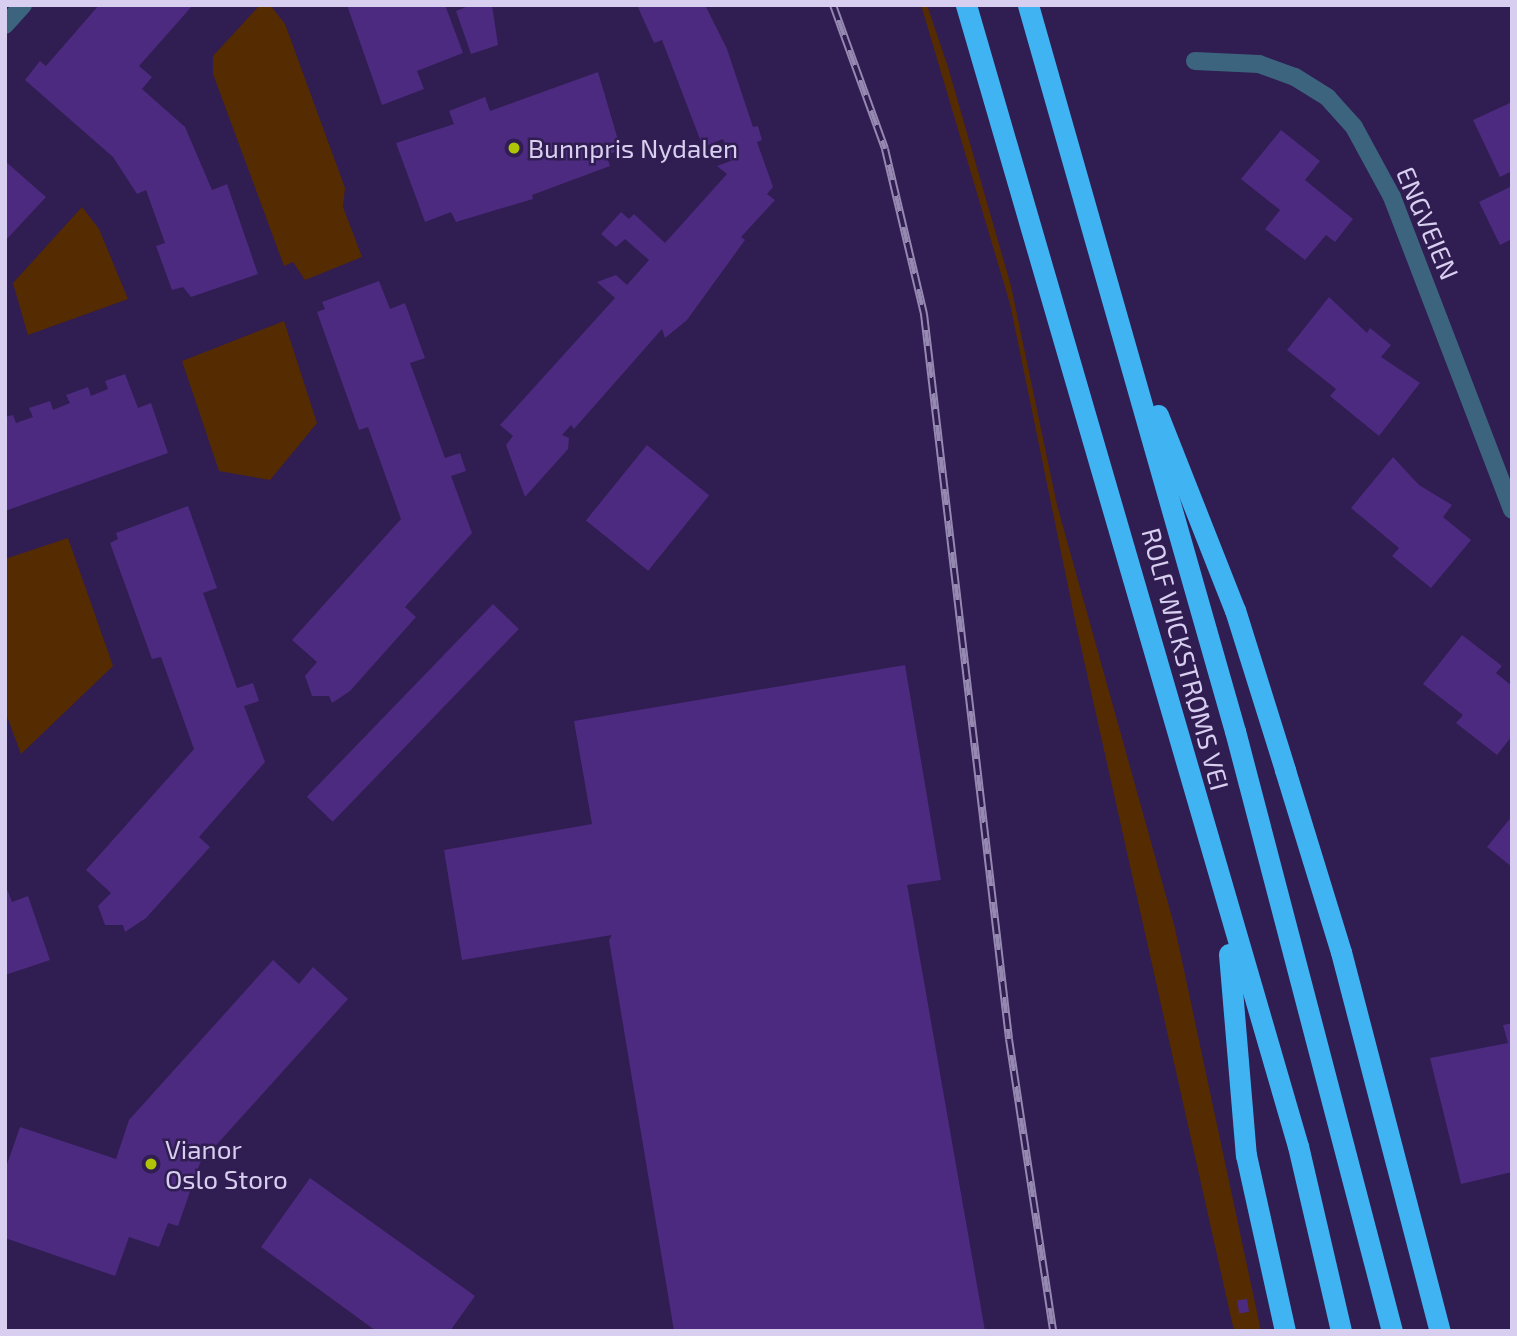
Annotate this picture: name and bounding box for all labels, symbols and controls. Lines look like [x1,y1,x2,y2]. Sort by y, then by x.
place label: Bunnpris Nydalen [528,132,738,164]
marker: Bunnpris Nydalen [506,140,522,156]
street label: ENGVEIEN [1390,162,1466,284]
street label: ROLF WICKSTRØMS VEI [1136,524,1236,794]
place label: Vianor Oslo Storo [165,1133,288,1194]
marker: Vianor Oslo Storo [143,1156,159,1172]

